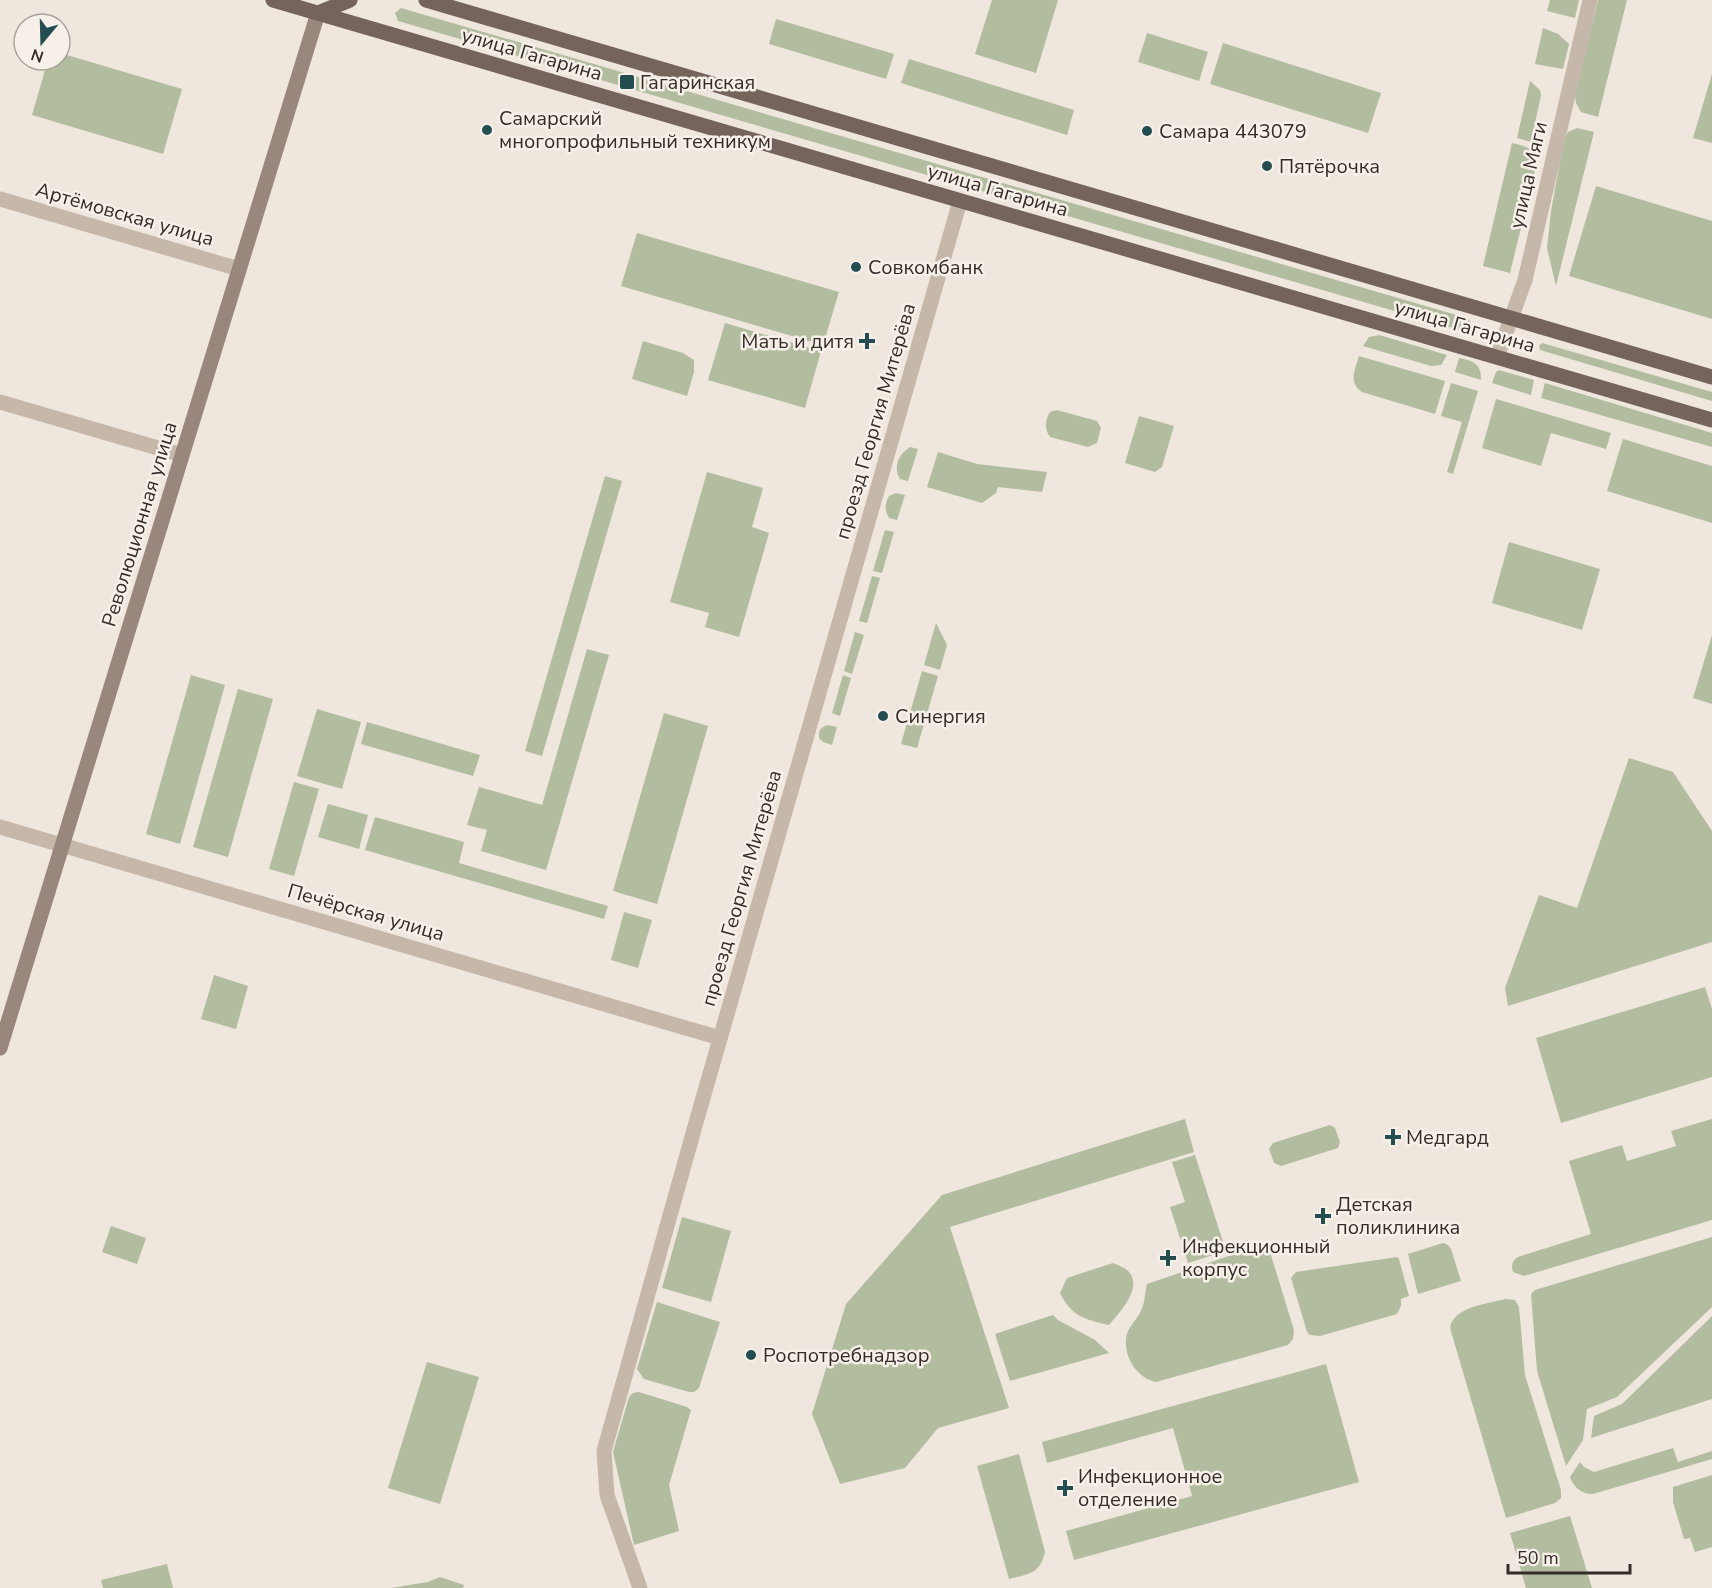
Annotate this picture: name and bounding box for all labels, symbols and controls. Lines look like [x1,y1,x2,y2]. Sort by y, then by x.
north arrow [12,12,72,72]
street label: улица Гагарина [458,21,605,87]
text: N [28,43,47,68]
place label: Гагаринская [640,69,755,96]
marker: Гагаринская [618,73,636,91]
place label: Самарский многопрофильный техникум [499,105,771,155]
place label: Самара 443079 [1159,118,1307,145]
street label: улица Мяги [1503,119,1554,231]
marker: Самарский многопрофильный техникум [480,123,494,137]
marker: Самара 443079 [1140,124,1154,138]
place label: Пятёрочка [1279,153,1380,180]
street label: улица Гагарина [924,157,1071,223]
marker: Пятёрочка [1260,159,1274,173]
street label: Артёмовская улица [33,176,217,253]
place label: Совкомбанк [868,254,983,281]
marker: Совкомбанк [849,260,863,274]
street label: улица Гагарина [1391,293,1538,359]
street label: проезд Георгия Митерёва [829,300,922,542]
place label: Мать и дитя [741,328,854,355]
marker: Мать и дитя [858,332,876,350]
street label: Революционная улица [95,418,184,630]
place label: Синергия [895,703,986,730]
marker: Синергия [876,709,890,723]
street label: проезд Георгия Митерёва [695,767,788,1009]
street label: Печёрская улица [284,877,448,948]
place label: Медгард [1406,1124,1489,1151]
marker: Медгард [1384,1128,1402,1146]
place label: Детская поликлиника [1336,1191,1460,1241]
marker: Детская поликлиника [1314,1207,1332,1225]
place label: Инфекционный корпус [1182,1233,1331,1283]
marker: Инфекционный корпус [1159,1249,1177,1267]
place label: Роспотребнадзор [763,1342,930,1369]
marker: Роспотребнадзор [744,1348,758,1362]
place label: Инфекционное отделение [1078,1463,1222,1513]
marker: Инфекционное отделение [1056,1479,1074,1497]
scale bar [1508,1537,1630,1575]
text: 50 m [1517,1546,1559,1570]

